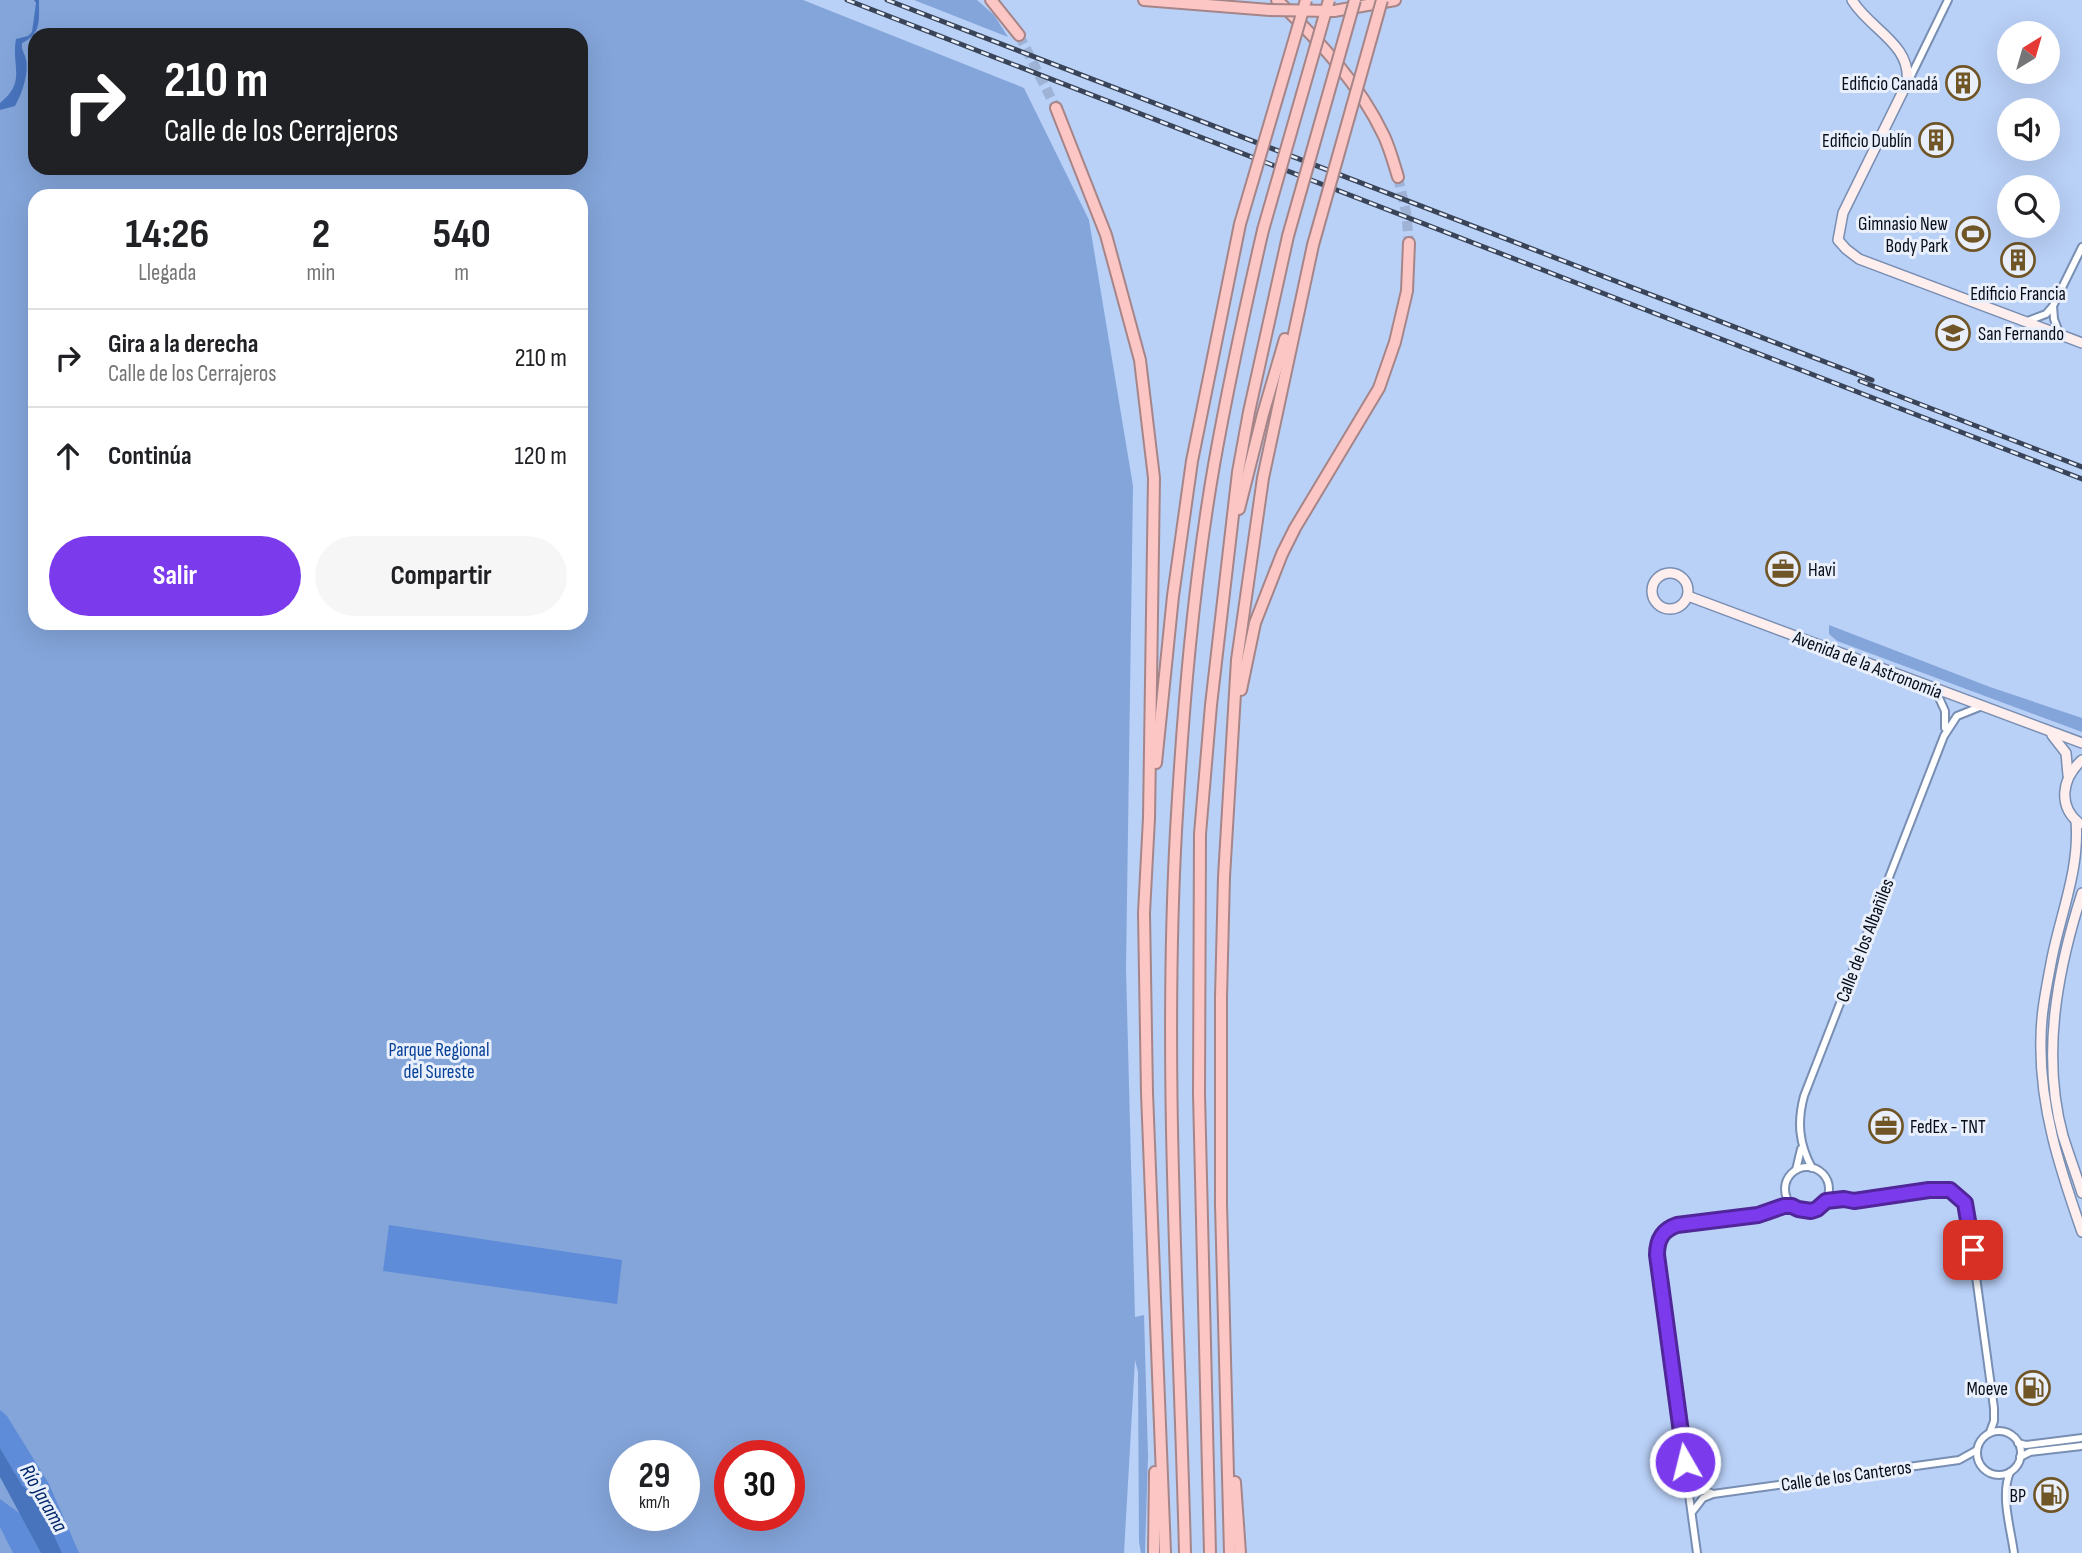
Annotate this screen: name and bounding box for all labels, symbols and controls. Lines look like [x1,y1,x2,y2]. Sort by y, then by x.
north arrow [1997,21,2060,84]
map controls [1997,21,2060,238]
text: 210 m [164,52,268,111]
icon: right [49,56,140,147]
building icon: Edificio Canadá [1944,64,1982,102]
place label: Edificio Canadá [1842,73,1938,96]
button: sound [1997,98,2060,161]
text: Calle de los Cerrajeros [164,112,399,151]
building icon: Edificio Dublín [1917,121,1955,159]
place label: Edificio Dublín [1822,130,1912,153]
button: search [1997,175,2060,238]
text: 14:26 [125,209,209,260]
text: 2 [312,209,330,260]
text: 540 [433,209,491,260]
place label: Gimnasio New Body Park [1858,213,1949,258]
sports icon: Gimnasio New Body Park [1954,215,1992,253]
building icon: Edificio Francia [1999,241,2037,279]
text: Llegada [138,259,196,287]
text: min [306,259,335,287]
text: m [454,259,469,287]
place label: Edificio Francia [1970,283,2066,306]
school or university icon: San Fernando [1934,314,1972,352]
place label: San Fernando [1978,323,2064,346]
text: Gira a la derecha [108,329,258,360]
icon: right [49,339,87,377]
text: 210 m [515,343,567,374]
text: Calle de los Cerrajeros [108,360,277,388]
icon: ahead [49,437,87,475]
text: Continúa [108,441,192,472]
text: 120 m [514,441,567,472]
button: Salir [49,536,301,616]
button: Compartir [315,536,567,616]
office icon: Havi [1764,550,1802,588]
place label: Havi [1808,559,1836,582]
street label: Avenida de la Astronomía [1789,626,1945,704]
street label: Calle de los Albañiles [1831,875,1900,1006]
park label: Parque Regional del Sureste [389,1039,489,1084]
office icon: FedEx - TNT [1867,1107,1905,1145]
place label: FedEx - TNT [1910,1116,1986,1139]
pin [1943,1220,2003,1280]
icon: arrive [1954,1231,1992,1269]
fuel station icon: Moeve [2014,1369,2052,1407]
place label: Moeve [1966,1378,2008,1401]
position arrow [1648,1425,1722,1499]
speed limit sign: 30 [714,1440,805,1531]
text: 29 [639,1455,670,1498]
street label: Calle de los Canteros [1780,1456,1913,1497]
water label: Río Jarama [14,1460,73,1537]
fuel station icon: BP [2032,1476,2070,1514]
place label: BP [2010,1485,2026,1508]
text: km/h [639,1492,670,1513]

